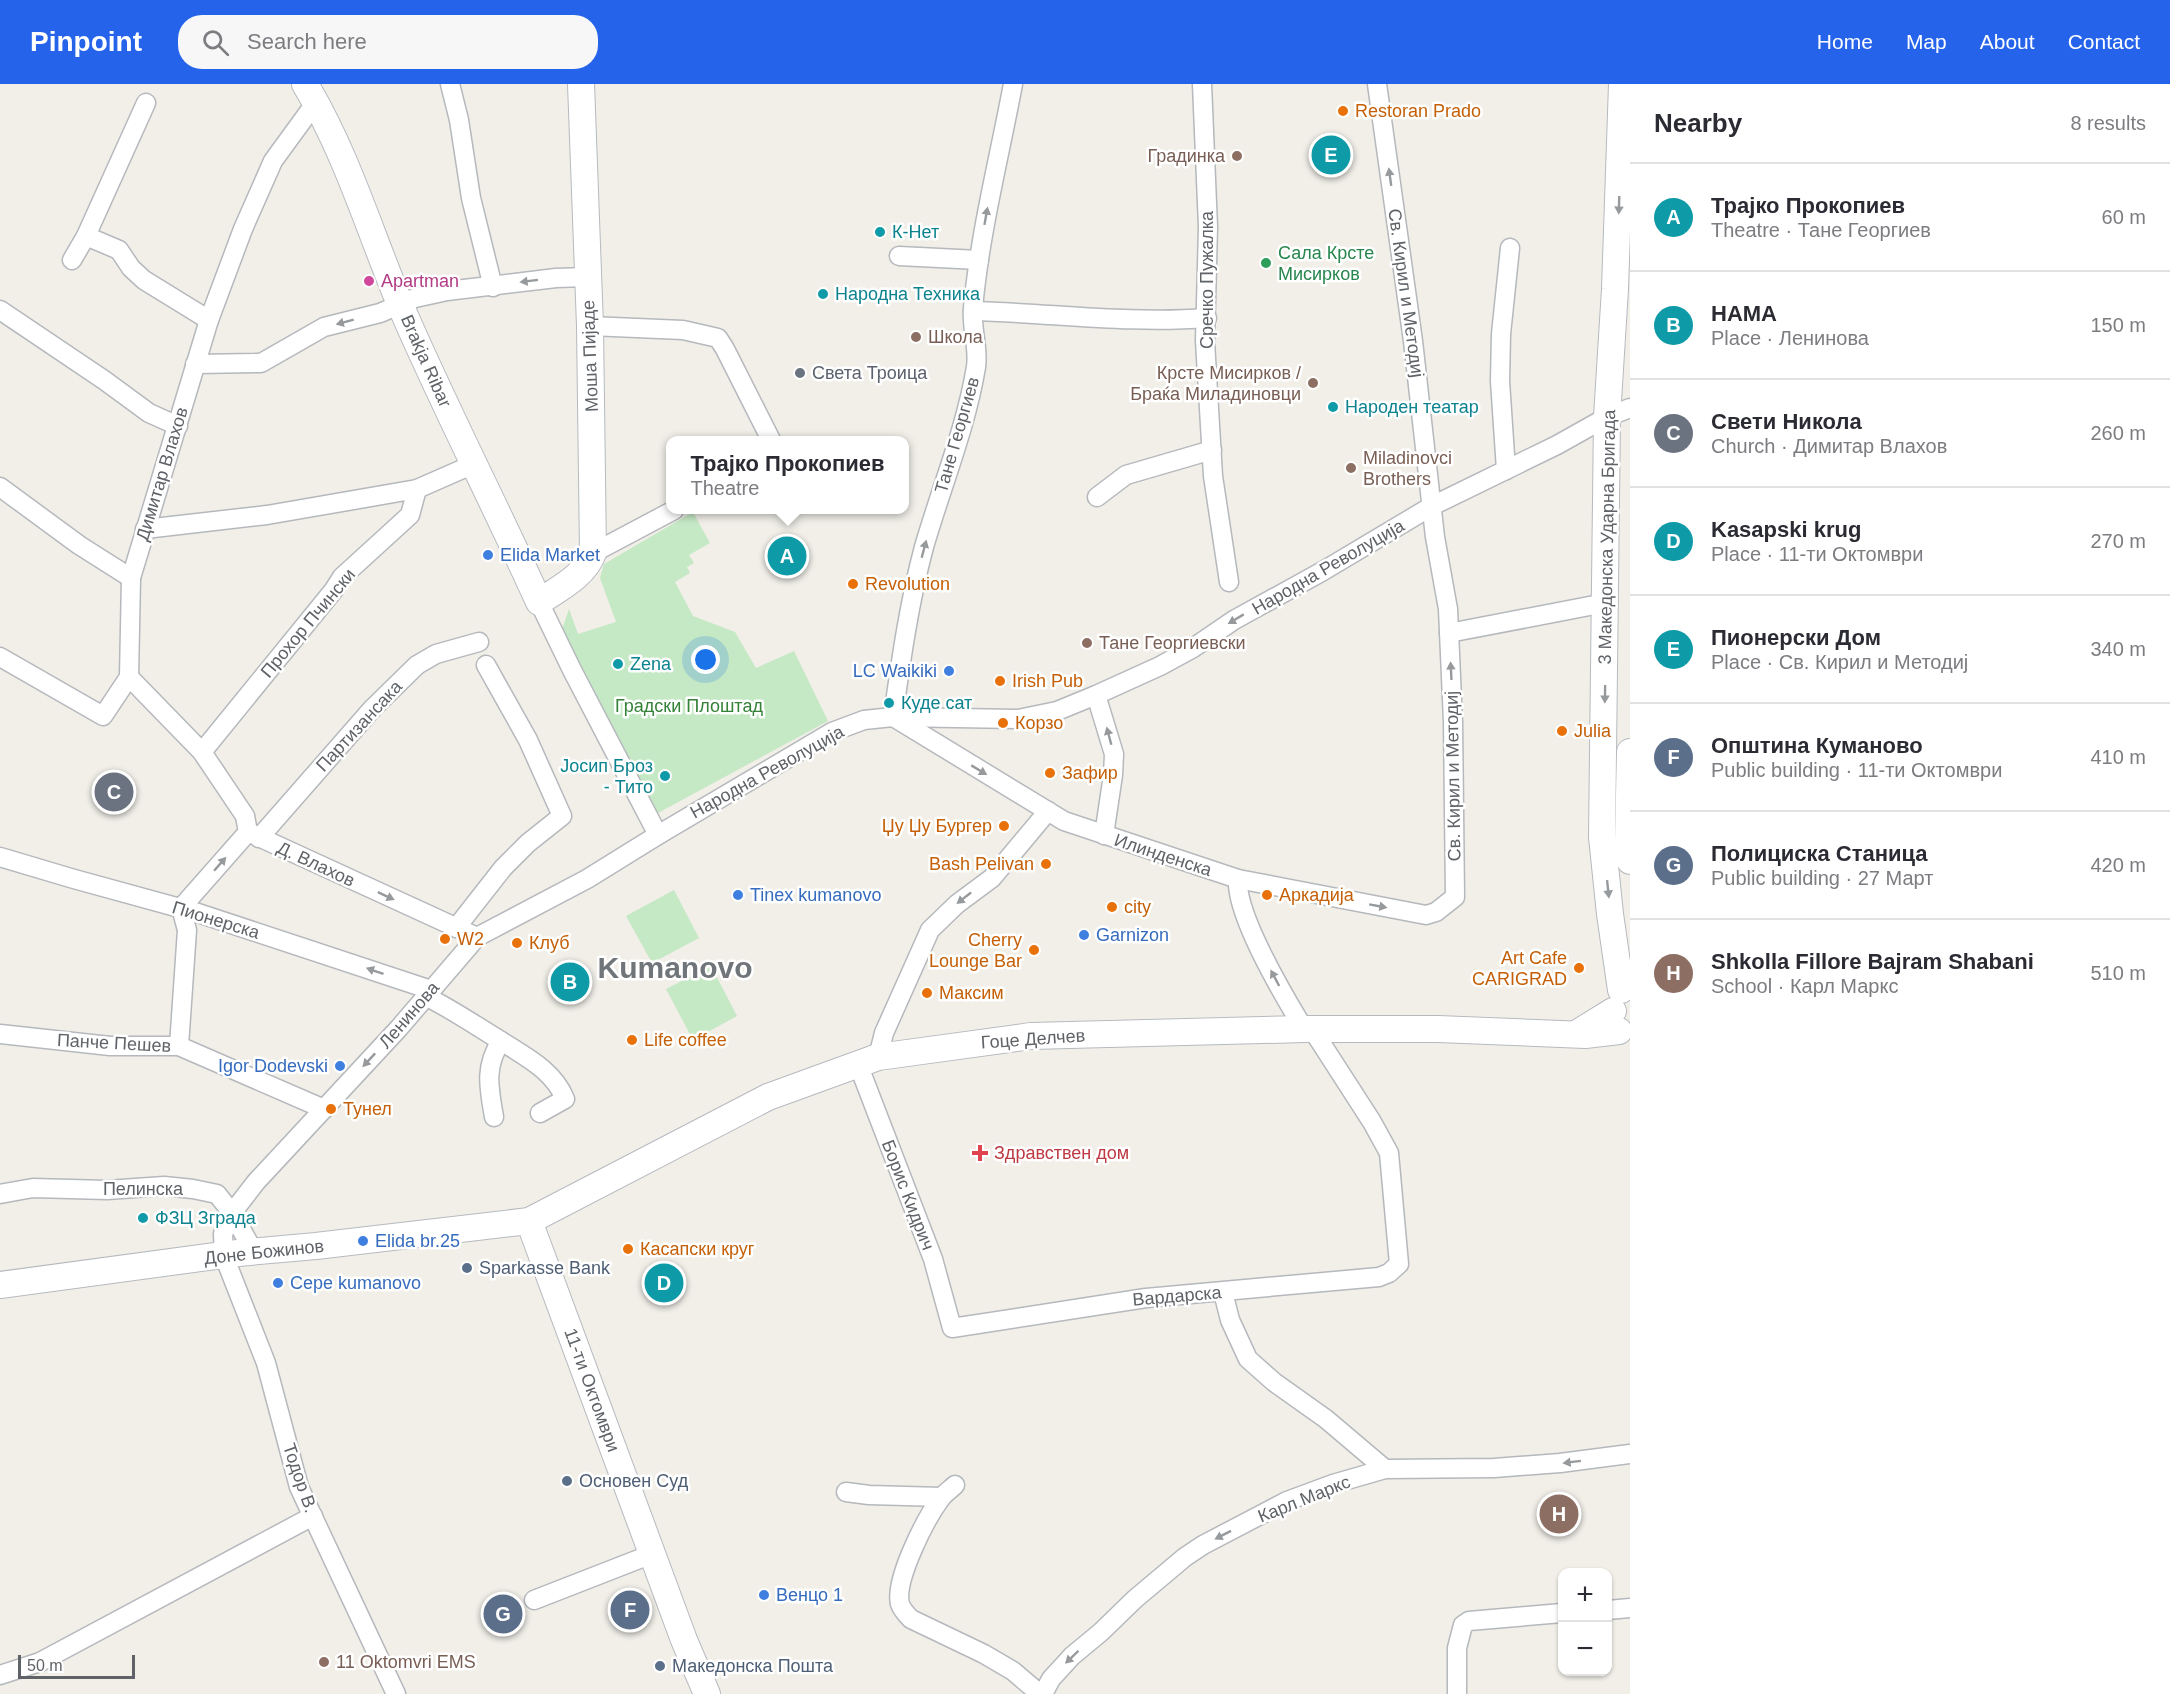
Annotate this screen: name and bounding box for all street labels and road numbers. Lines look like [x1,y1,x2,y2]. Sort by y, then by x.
street label: Св. Кирил и Методиј [1384,207,1428,379]
street label: Сречко Пужалка [1197,210,1217,349]
street label: Моша Пијаде [578,300,602,412]
street label: Brakja Ribar [397,312,455,410]
street label: Тане Георгиев [931,375,983,495]
street label: Димитар Влахов [132,405,192,543]
street label: 3 Македонска Ударна Бригада [1595,408,1619,665]
street label: Народна Револуција [1248,515,1408,619]
street label: Прохор Пчински [257,565,359,681]
street label: Партизансака [312,676,407,775]
street label: Св. Кирил и Методиј [1442,691,1464,861]
street label: Народна Револуција [687,721,848,822]
street label: Илинденска [1112,830,1215,880]
street label: Д. Влахов [274,837,358,891]
street label: Пионерска [170,897,263,943]
street label: Ленинова [375,977,444,1052]
street label: Гоце Делчев [980,1025,1086,1053]
street label: Панче Пешев [56,1030,172,1056]
street label: Борис Кидрич [878,1137,938,1253]
street label: Пелинска [103,1179,184,1199]
street label: Доне Божинов [203,1236,325,1268]
street label: Вардарска [1132,1282,1223,1310]
street label: 11-ти Октомври [560,1325,624,1455]
street label: Тодор В. [279,1441,321,1515]
street label: Карл Маркс [1255,1471,1353,1527]

